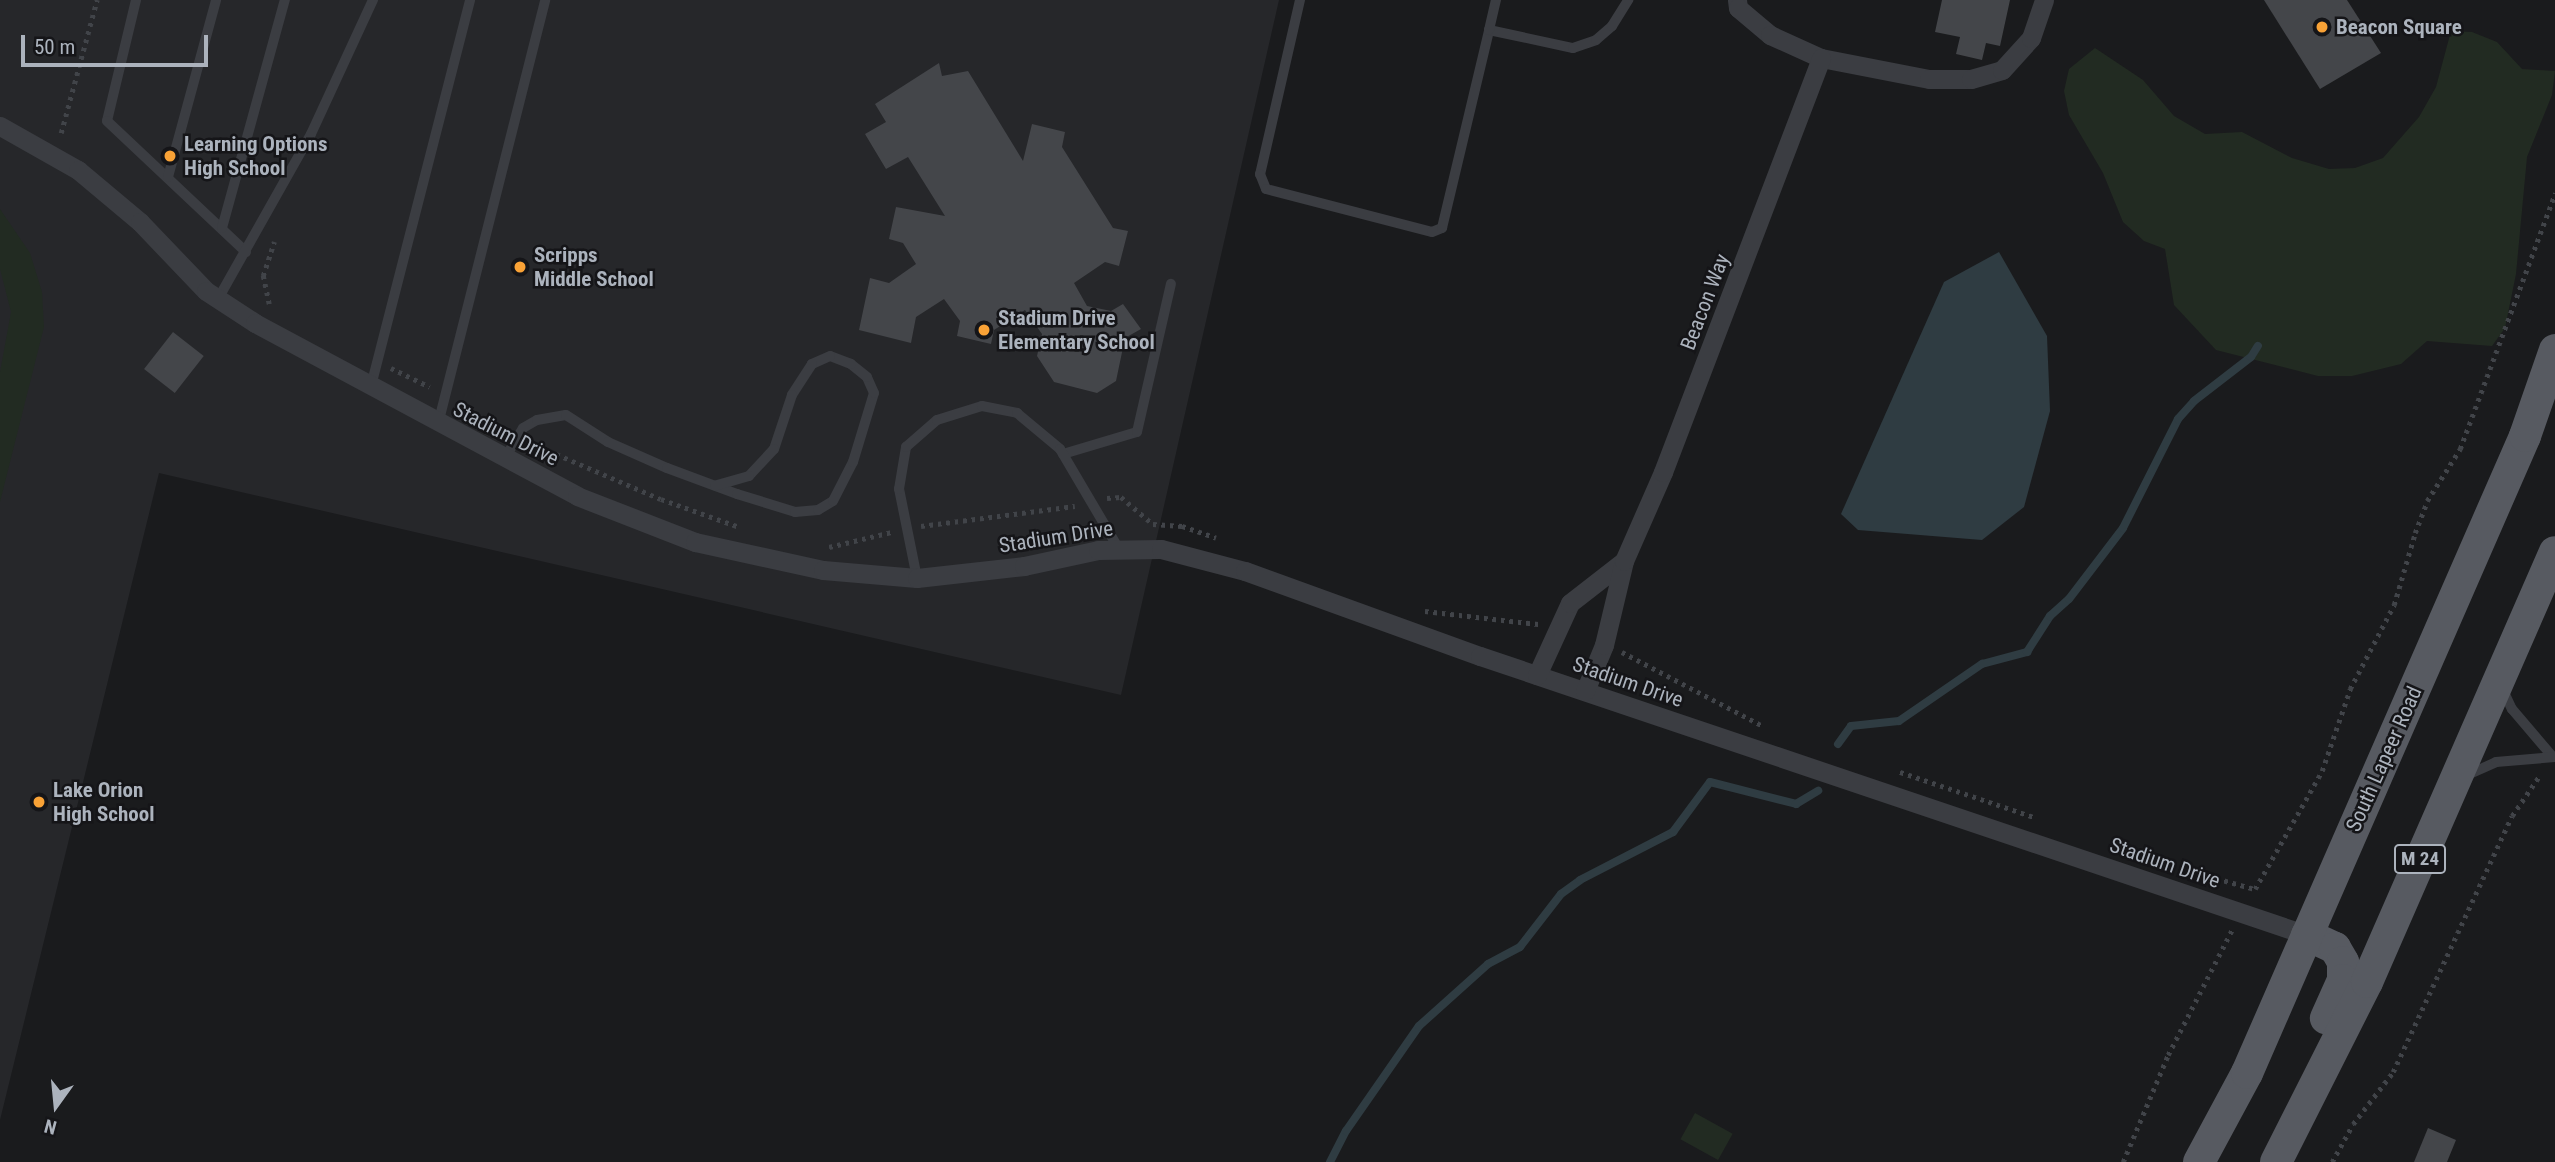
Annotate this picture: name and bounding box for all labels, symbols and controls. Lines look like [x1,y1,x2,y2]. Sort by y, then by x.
place label: Beacon Square [2336,14,2462,40]
marker: Beacon Square [2314,19,2330,35]
scale bar [24,21,212,65]
text: 50 m [34,35,75,59]
place label: Learning Options High School [184,131,327,181]
marker: Learning Options High School [162,148,178,164]
place label: Scripps Middle School [534,242,654,292]
street label: Beacon Way [1675,250,1735,354]
marker: Scripps Middle School [512,259,528,275]
place label: Stadium Drive Elementary School [998,305,1155,355]
marker: Stadium Drive Elementary School [976,322,992,338]
street label: Stadium Drive [449,397,563,471]
street label: Stadium Drive [997,516,1115,558]
street label: Stadium Drive [1569,651,1687,713]
street label: South Lapeer Road [2341,683,2427,835]
place label: Lake Orion High School [53,777,154,827]
marker: Lake Orion High School [31,794,47,810]
street label: Stadium Drive [2106,832,2224,894]
road number: M 24 [2394,844,2446,874]
north arrow [21,1071,91,1141]
text: N [42,1114,59,1139]

